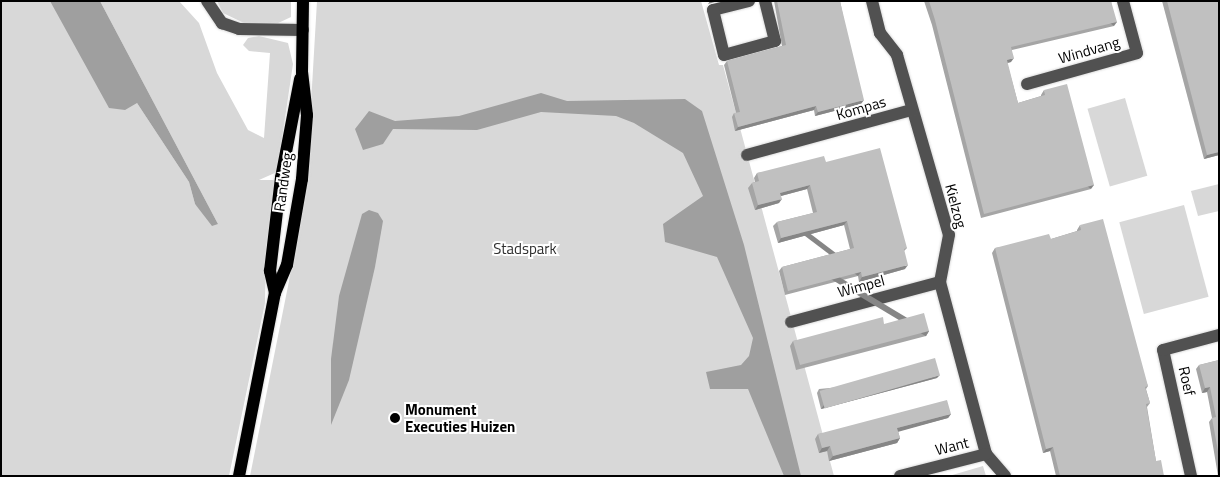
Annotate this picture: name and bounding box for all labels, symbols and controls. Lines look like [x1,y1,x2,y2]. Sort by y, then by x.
street label: Windvang [1056,33,1122,67]
street label: Kompas [834,92,888,124]
street label: Randweg [270,151,296,213]
street label: Kielzog [941,182,971,230]
park label: Stadspark [493,240,557,258]
street label: Wimpel [835,271,887,301]
street label: Roef [1175,365,1199,397]
place label: Monument Executies Huizen [405,400,515,435]
marker: Monument Executies Huizen [389,412,401,424]
street label: Want [933,433,971,459]

